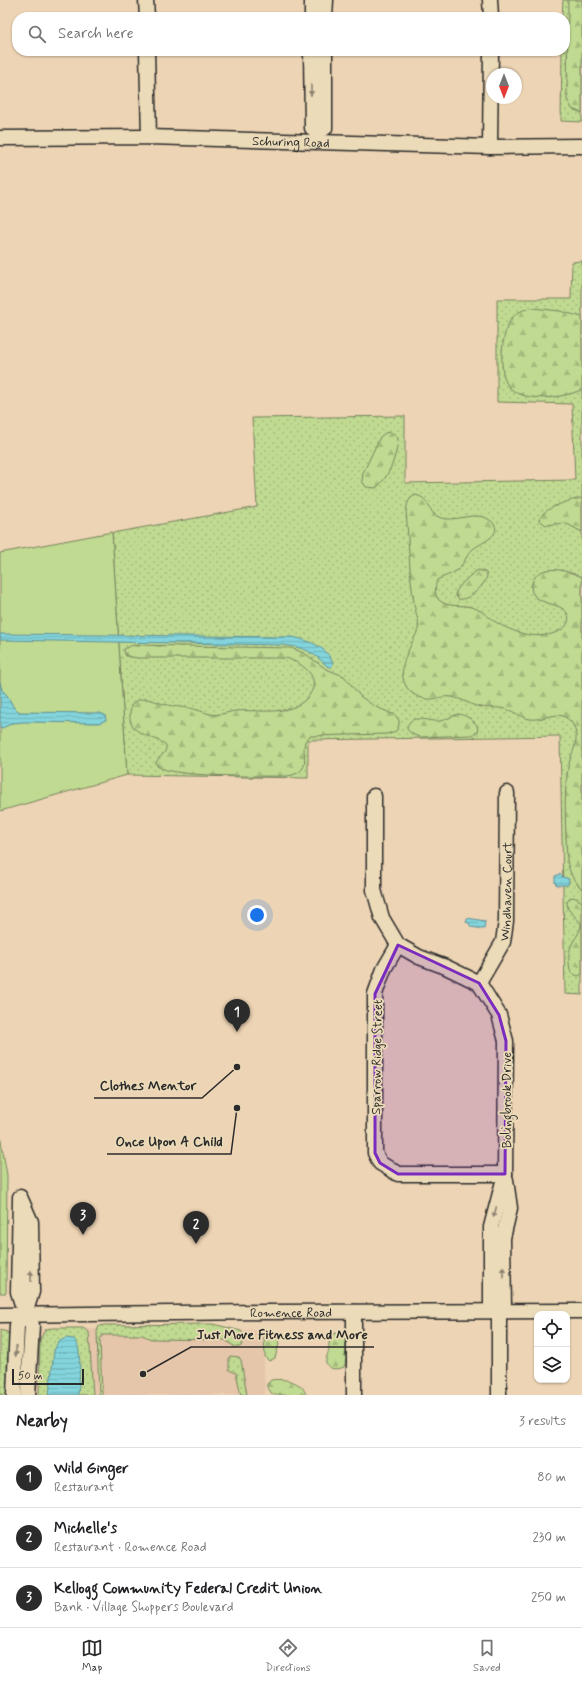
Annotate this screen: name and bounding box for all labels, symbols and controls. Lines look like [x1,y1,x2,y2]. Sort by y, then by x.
search box [12,12,570,56]
icon: search [26,23,48,45]
text: Search here [58,24,134,44]
north arrow [486,68,522,104]
one-way arrow [308,84,314,97]
street label: Schuring Road [252,133,330,152]
street label: Windhaven Court [496,842,517,943]
your location [247,905,267,925]
pin: 1 [224,999,250,1032]
street label: Sparrow Ridge Street [368,999,387,1115]
street label: Bolingbrook Drive [499,1052,518,1148]
callout: Clothes Mentor [94,1072,202,1098]
text: Clothes Mentor [100,1077,198,1095]
callout: Once Upon A Child [107,1128,231,1154]
text: Once Upon A Child [115,1133,223,1151]
pin: 3 [70,1202,96,1235]
one-way arrow [492,1206,498,1218]
pin: 2 [183,1211,209,1244]
one-way arrow [500,1266,507,1278]
one-way arrow [28,1269,34,1282]
street label: Romence Road [250,1305,332,1322]
map controls [534,1311,570,1383]
button: locate [534,1311,570,1347]
callout: Just Move Fitness and More [191,1321,374,1347]
text: Just Move Fitness and More [196,1326,368,1344]
one-way arrow [12,1345,19,1357]
button: layers [534,1347,570,1383]
scale bar [12,1367,84,1386]
text: 50 m [18,1369,43,1383]
text: Nearby [16,1410,68,1432]
text: 3 results [519,1413,566,1430]
text: Wild Ginger [54,1459,129,1479]
text: 1 [26,1469,32,1486]
text: 80 m [537,1469,566,1486]
text: Restaurant [54,1479,114,1496]
text: Michelle's [54,1519,117,1539]
text: 2 [26,1529,32,1546]
text: 230 m [532,1529,566,1546]
text: Restaurant · Romence Road [54,1539,207,1556]
text: Kellogg Community Federal Credit Union [54,1579,322,1599]
text: 3 [26,1589,32,1606]
text: 250 m [531,1589,566,1606]
text: Bank · Village Shoppers Boulevard [54,1599,233,1616]
tab: Map [81,1637,103,1675]
tab: Directions [265,1637,311,1675]
tab: Saved [473,1637,501,1675]

